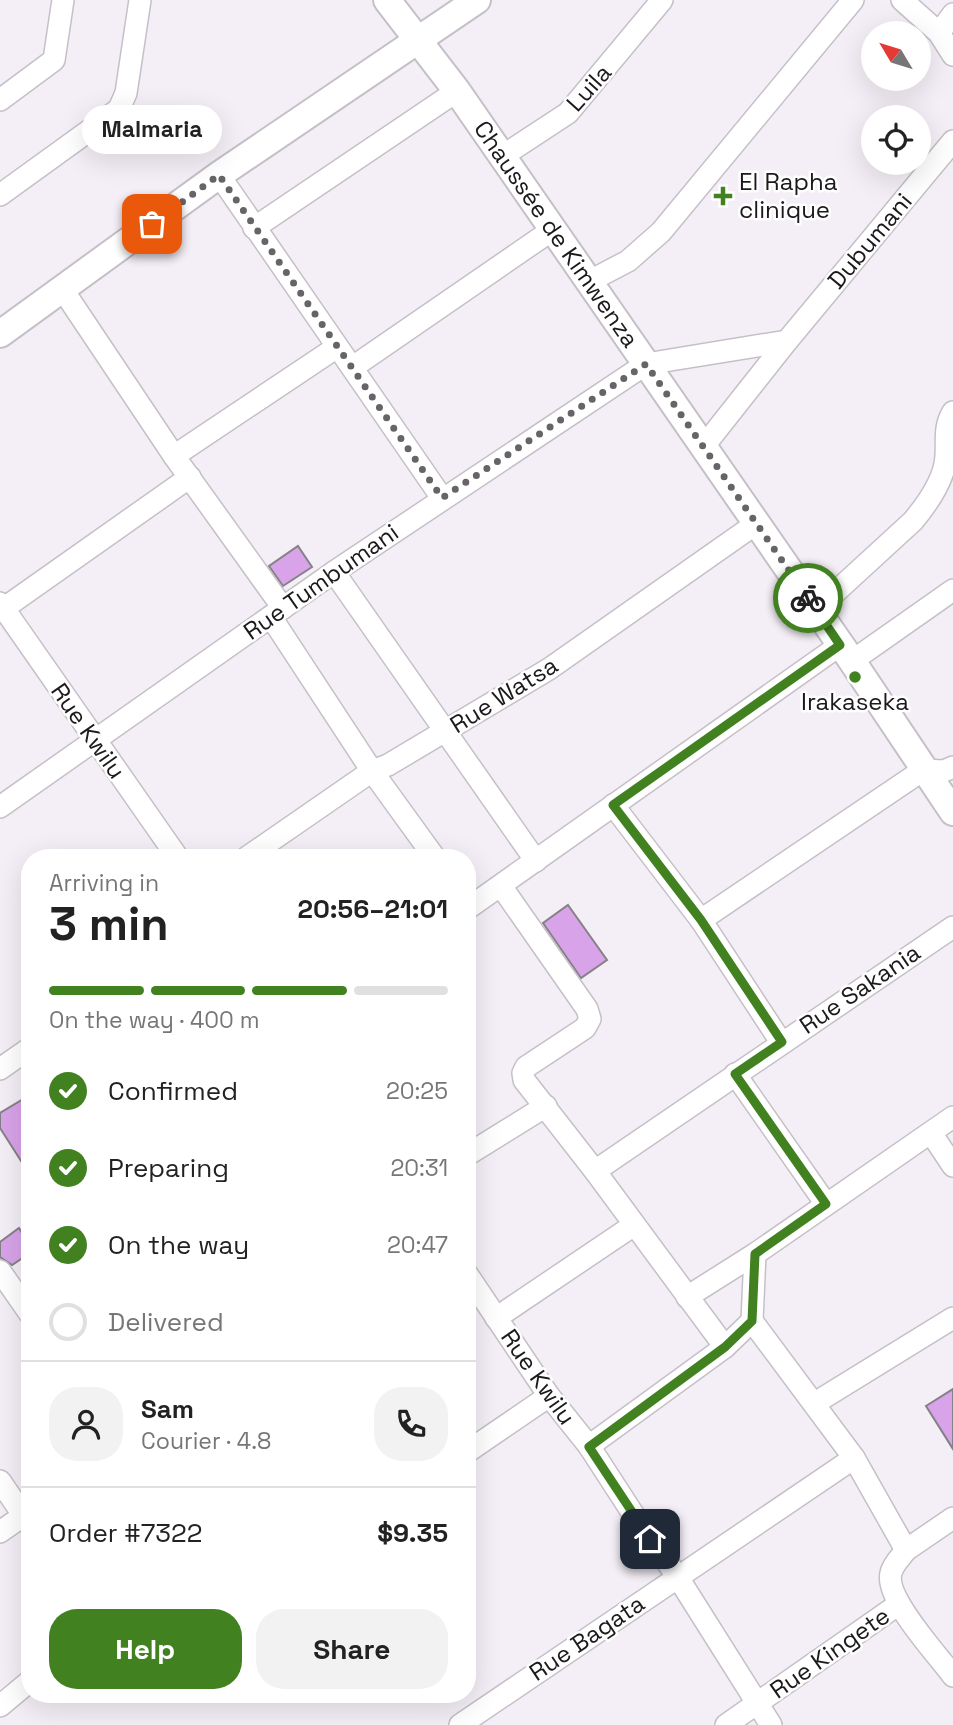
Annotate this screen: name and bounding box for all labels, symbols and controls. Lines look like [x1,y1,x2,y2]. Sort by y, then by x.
north arrow [861,21,931,91]
map controls [861,21,931,175]
street label: Luila [559,57,618,118]
callout: Malmaria [82,105,222,154]
button: locate [861,105,931,175]
text: Malmaria [101,114,203,144]
street label: Chaussée de Kimwenza [467,114,646,354]
place label: El Rapha clinique [739,166,838,225]
marker: El Rapha clinique [713,186,733,206]
street label: Dubumani [821,186,919,295]
pin [122,194,182,254]
icon: bag [133,205,171,243]
street label: Rue Tumbumani [237,517,404,647]
courier [773,563,843,633]
icon: bike [789,579,827,617]
street label: Rue Watsa [444,649,564,740]
marker: Irakaseka [847,669,863,685]
street label: Rue Kwilu [44,677,133,785]
place label: Irakaseka [801,686,909,717]
text: Arriving in [49,868,159,898]
text: 20:56–21:01 [298,892,448,926]
text: 3 min [49,895,169,953]
street label: Rue Sakania [793,937,926,1040]
text: On the way · 400 m [49,1005,260,1035]
icon: check [49,1072,87,1110]
text: Confirmed [108,1074,238,1108]
text: 20:25 [386,1076,448,1106]
icon: check [49,1149,87,1187]
text: Preparing [108,1151,229,1185]
text: 20:31 [390,1153,448,1183]
icon: check [49,1226,87,1264]
text: On the way [108,1228,249,1262]
text: 20:47 [387,1230,448,1260]
text: Delivered [108,1305,224,1339]
street label: Rue Kwilu [494,1323,583,1431]
button: person [49,1387,123,1461]
button: phone [374,1387,448,1461]
text: Sam [141,1392,194,1426]
text: Courier · 4.8 [141,1426,271,1456]
pin [620,1509,680,1569]
text: Order #7322 [49,1516,202,1550]
text: $9.35 [377,1516,448,1550]
icon: home [631,1520,669,1558]
street label: Rue Bagata [523,1588,651,1688]
street label: Rue Kingete [764,1600,896,1705]
button: Help [49,1609,242,1689]
button: Share [256,1609,448,1689]

